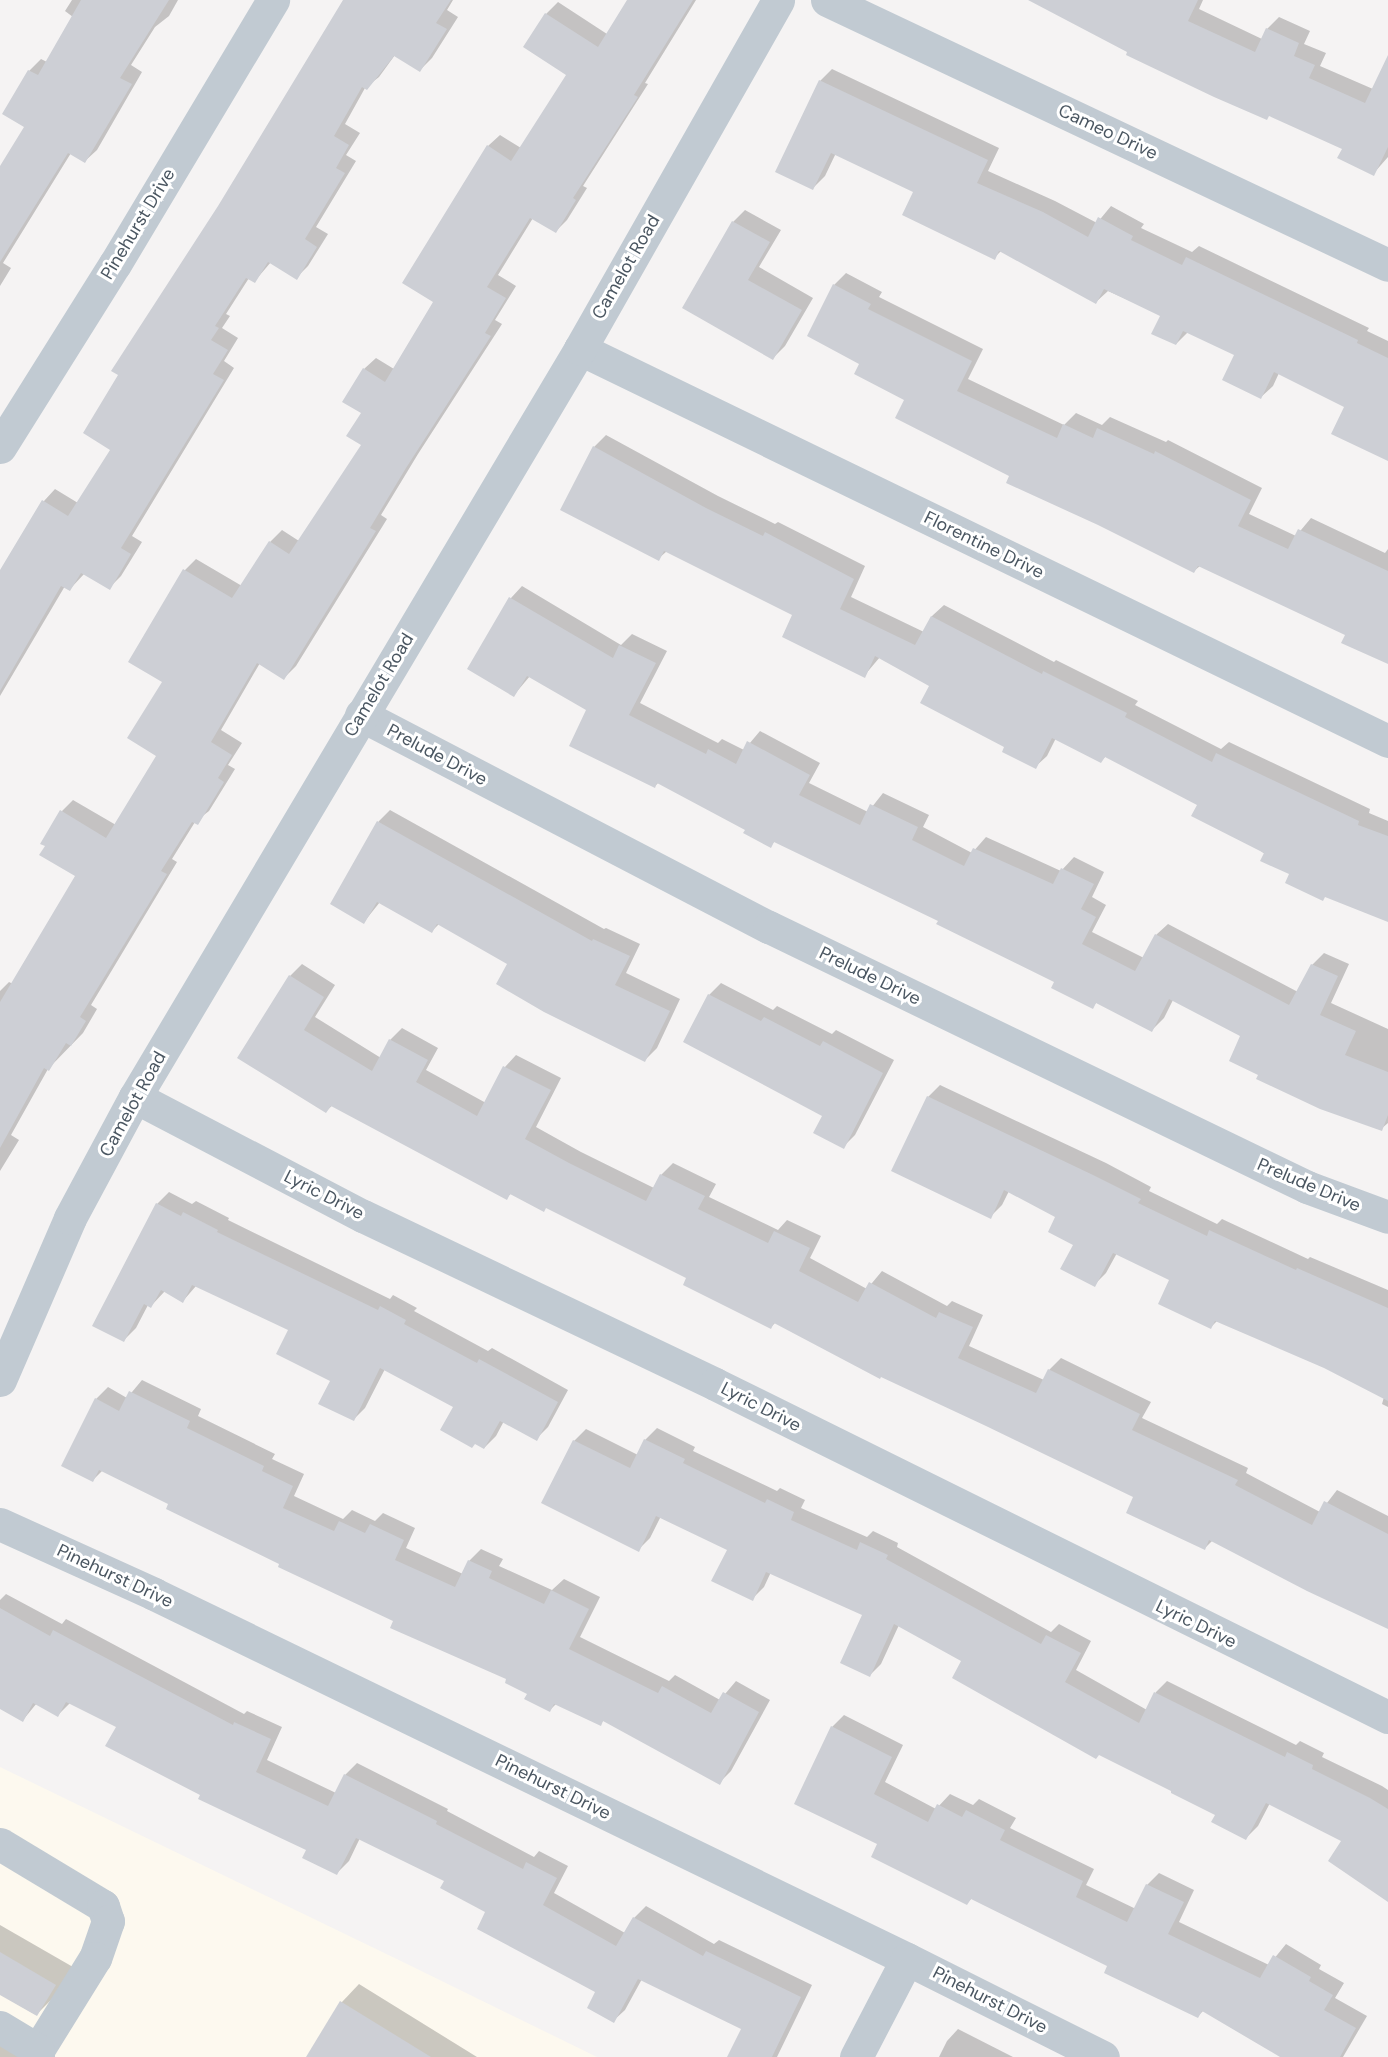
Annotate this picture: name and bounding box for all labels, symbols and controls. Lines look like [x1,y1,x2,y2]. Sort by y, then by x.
street label: Cameo Drive [1055,100,1161,164]
street label: Pinehurst Drive [96,165,180,283]
street label: Camelot Road [587,211,665,323]
street label: Florentine Drive [921,507,1047,583]
street label: Camelot Road [340,629,418,741]
street label: Prelude Drive [383,720,491,790]
street label: Prelude Drive [816,942,924,1010]
street label: Camelot Road [95,1048,171,1160]
street label: Prelude Drive [1254,1154,1364,1216]
street label: Lyric Drive [280,1166,368,1224]
street label: Lyric Drive [717,1378,805,1436]
street label: Pinehurst Drive [53,1540,177,1612]
street label: Lyric Drive [1152,1595,1240,1653]
street label: Pinehurst Drive [492,1750,614,1824]
street label: Pinehurst Drive [929,1962,1051,2038]

